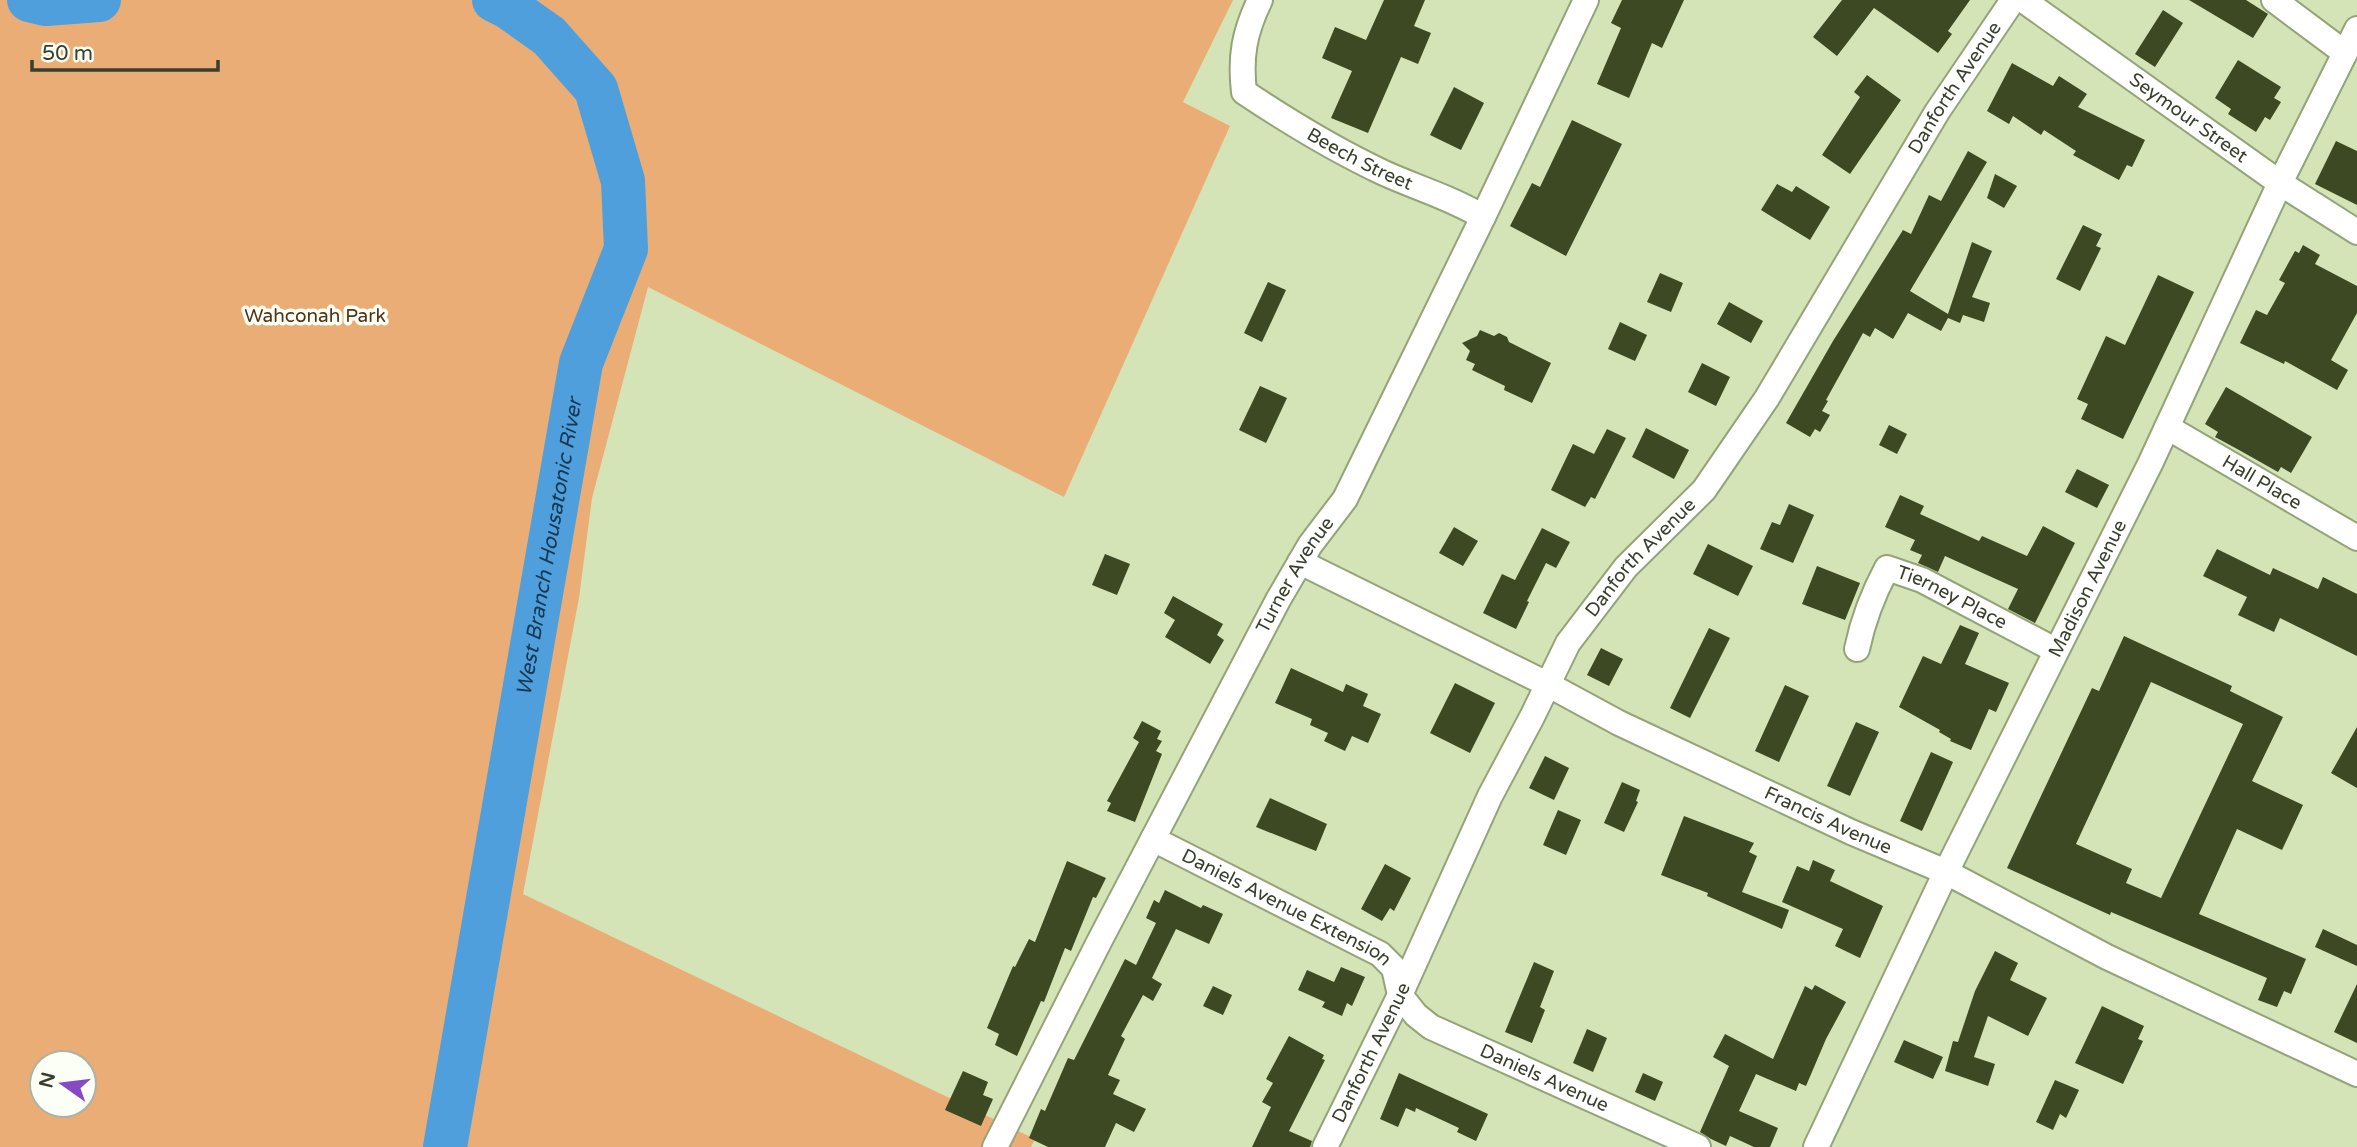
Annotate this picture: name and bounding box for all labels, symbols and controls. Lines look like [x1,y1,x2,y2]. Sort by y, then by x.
street label: Danforth Avenue [1904,18,2006,158]
scale bar [32,28,217,72]
text: 50 m [42,41,93,66]
street label: Seymour Street [2125,68,2252,167]
street label: Beech Street [1303,123,1416,195]
park label: Wahconah Park [244,305,386,327]
water label: West Branch Housatonic River [511,393,588,698]
street label: Hall Place [2218,451,2306,514]
street label: Danforth Avenue [1581,493,1700,621]
street label: Turner Avenue [1252,513,1338,637]
street label: Madison Avenue [2044,516,2131,661]
street label: Tierney Place [1894,561,2011,634]
street label: Francis Avenue [1761,782,1895,859]
street label: Daniels Avenue Extension [1178,844,1396,970]
street label: Danforth Avenue [1328,979,1415,1127]
street label: Daniels Avenue [1477,1039,1612,1116]
north arrow [28,1049,98,1119]
text: N [35,1070,60,1090]

